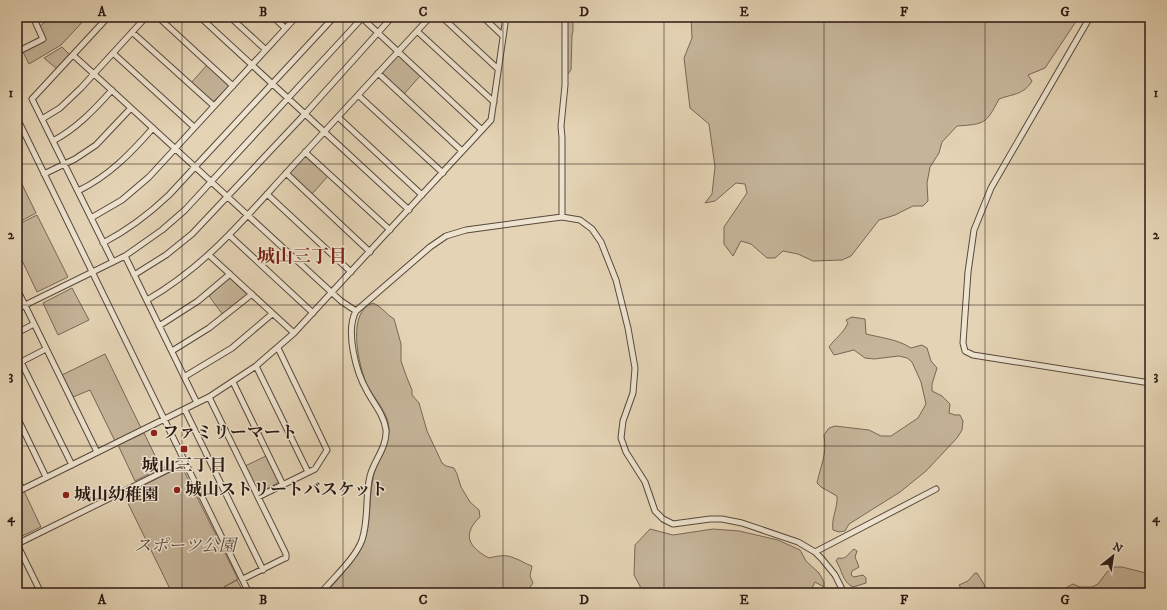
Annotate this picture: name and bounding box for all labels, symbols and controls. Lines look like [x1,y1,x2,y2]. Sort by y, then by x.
text: A [97,4,107,20]
text: B [259,4,267,20]
text: C [419,4,428,20]
text: D [579,4,589,20]
text: E [739,4,749,20]
text: F [900,4,909,20]
text: G [1060,4,1070,20]
text: 1 [9,85,14,101]
text: 1 [1154,85,1159,101]
text: 2 [8,227,15,243]
text: 2 [1153,227,1160,243]
district label: 城山三丁目 [257,246,347,268]
text: 3 [9,368,14,384]
text: 3 [1154,368,1159,384]
place label: ファミリーマート [162,422,298,444]
marker: ファミリーマート [149,428,159,438]
marker: 城山三丁目 [179,444,189,454]
place label: 城山三丁目 [142,455,227,477]
place label: 城山ストリートバスケット [185,479,388,501]
place label: 城山幼稚園 [74,484,159,506]
marker: 城山ストリートバスケット [172,485,182,495]
marker: 城山幼稚園 [61,490,71,500]
text: 4 [6,510,15,527]
text: 4 [1151,510,1160,527]
park label: スポーツ公園 [134,535,239,557]
north arrow [1093,536,1133,576]
text: N [1110,540,1125,557]
text: A [97,592,107,608]
text: B [259,592,267,608]
text: C [419,592,428,608]
text: D [579,592,589,608]
text: E [739,592,749,608]
text: F [900,592,909,608]
text: G [1060,592,1070,608]

